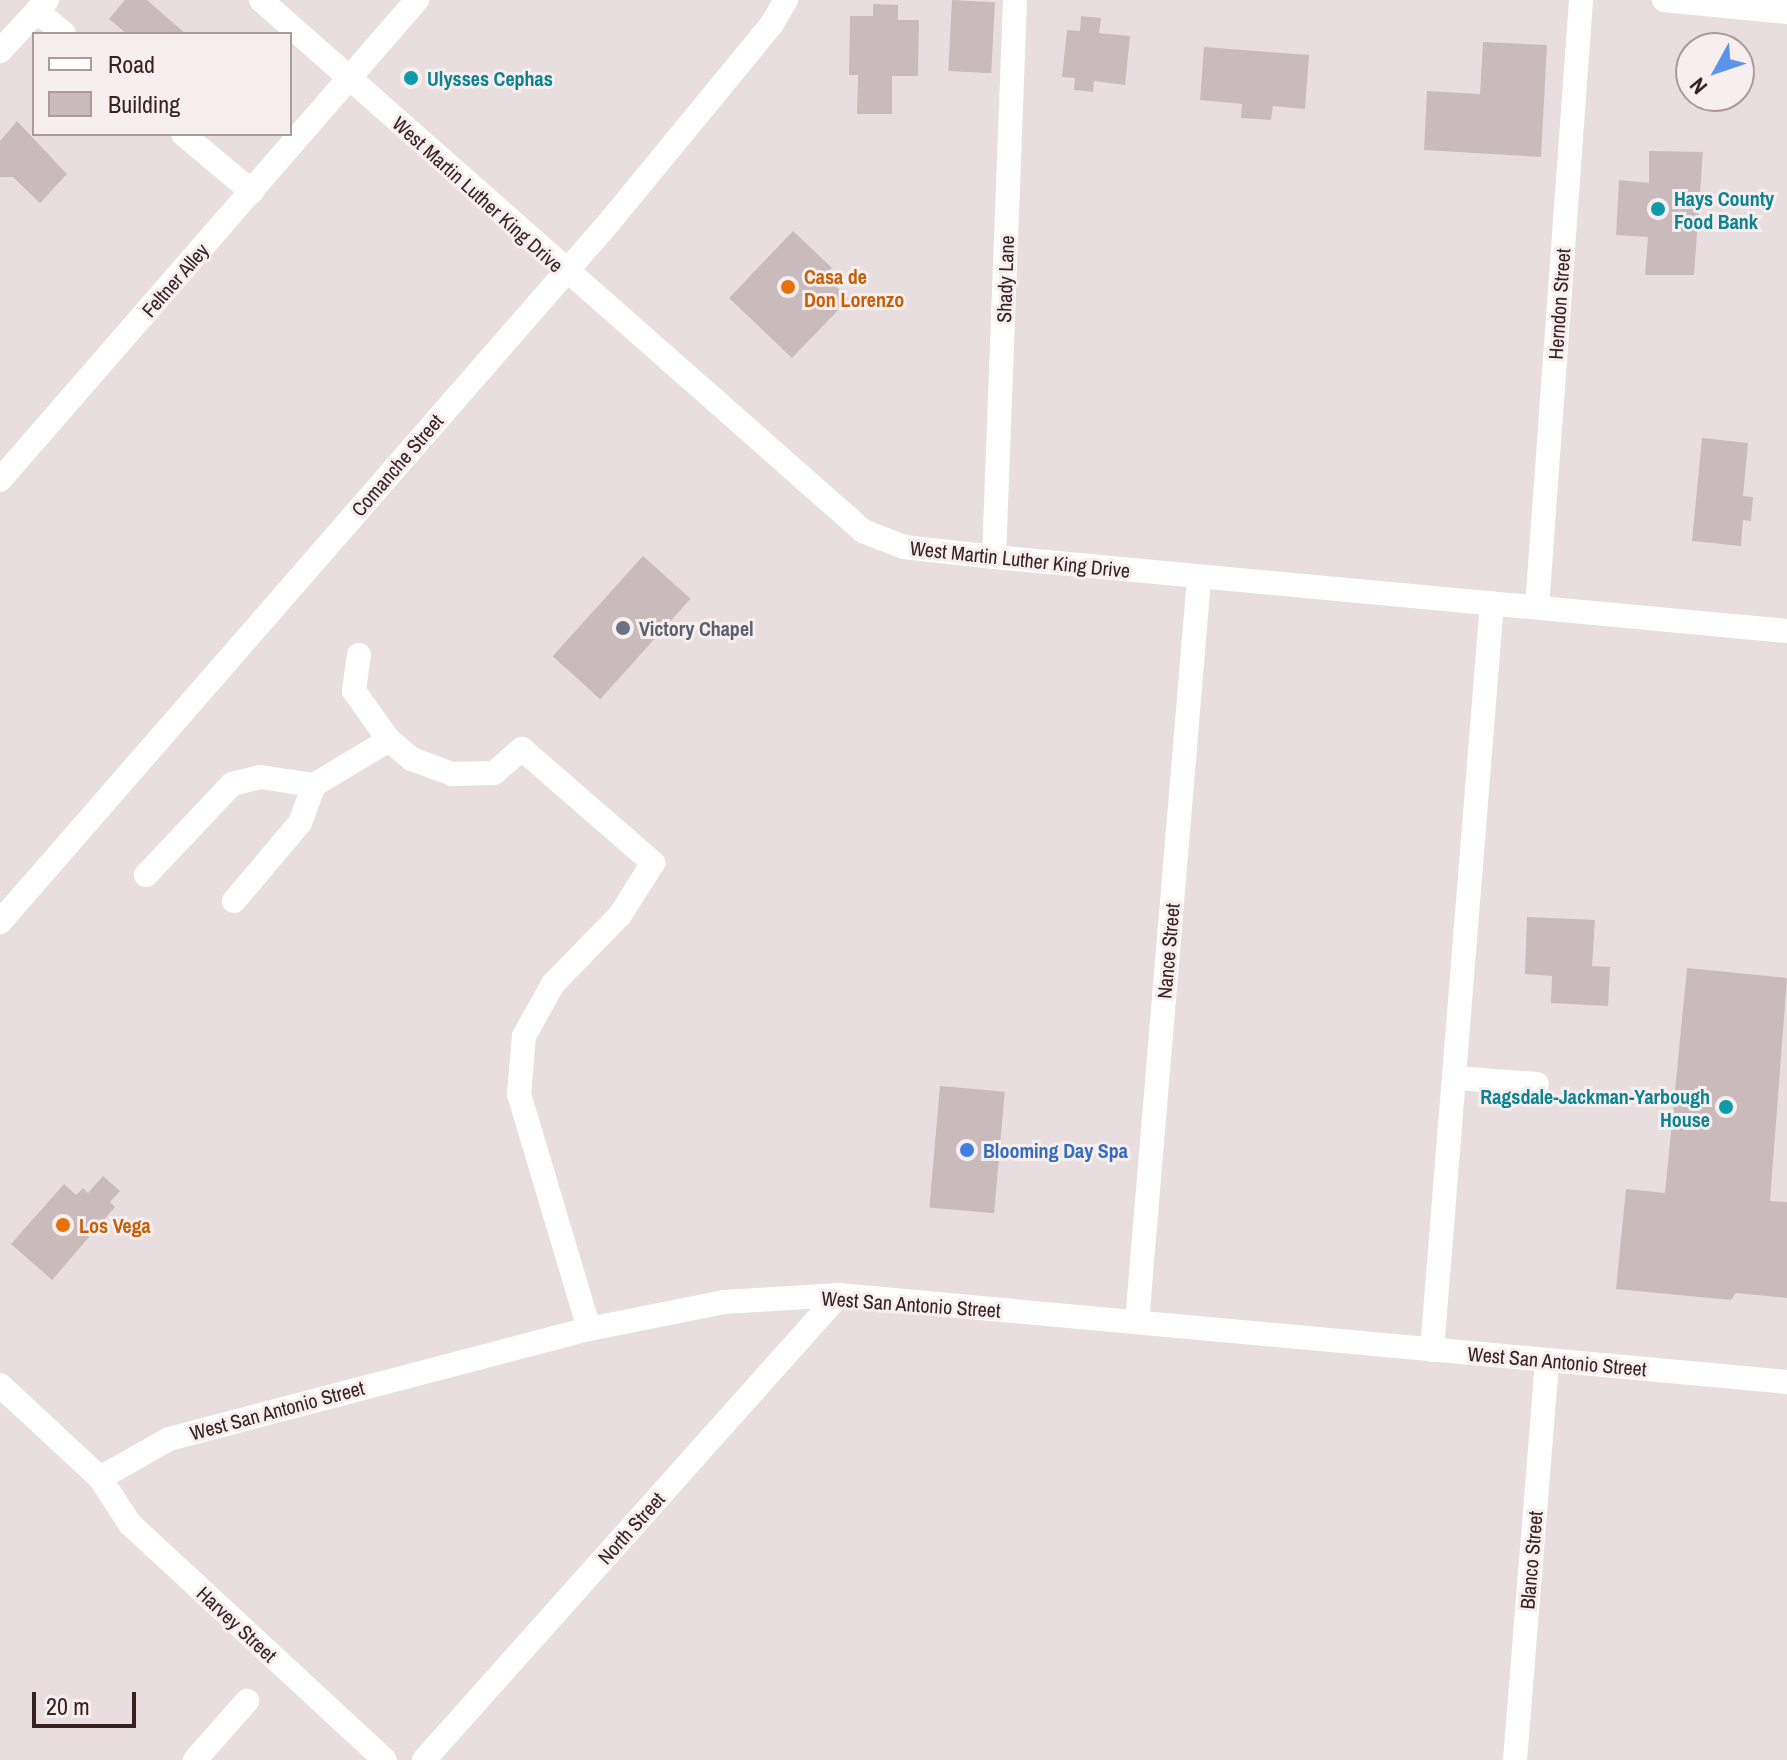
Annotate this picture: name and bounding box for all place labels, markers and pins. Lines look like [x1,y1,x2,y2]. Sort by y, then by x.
place label: Ulysses Cephas [427,66,553,90]
marker: Ulysses Cephas [402,69,420,87]
place label: Hays County Food Bank [1674,186,1774,233]
marker: Hays County Food Bank [1649,200,1667,218]
place label: Casa de Don Lorenzo [804,264,904,311]
marker: Casa de Don Lorenzo [779,278,797,296]
place label: Victory Chapel [639,616,754,640]
marker: Victory Chapel [614,619,632,637]
place label: Ragsdale-Jackman-Yarbough House [1480,1084,1710,1131]
marker: Ragsdale-Jackman-Yarbough House [1717,1098,1735,1116]
place label: Blooming Day Spa [983,1138,1128,1162]
marker: Blooming Day Spa [958,1141,976,1159]
place label: Los Vega [79,1213,151,1237]
marker: Los Vega [54,1216,72,1234]

